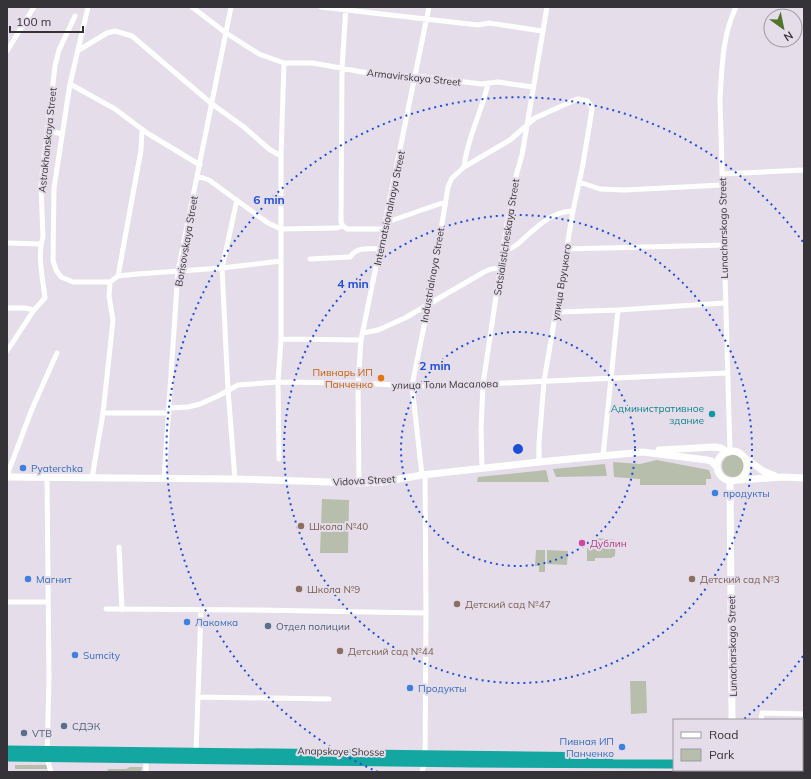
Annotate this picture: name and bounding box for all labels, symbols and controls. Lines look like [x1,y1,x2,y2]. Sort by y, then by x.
scale bar [10,8,83,34]
north arrow [763,8,803,48]
text: 100 m [16,14,51,29]
text: N [781,28,796,45]
street label: Armavirskaya Street [366,66,462,89]
street label: Astrakhanskaya Street [36,86,60,193]
street label: Internatsionalnaya Street [371,149,408,267]
street label: Sotsialisticheskaya Street [491,177,522,296]
street label: Lunacharskogo Street [716,177,731,279]
text: 6 min [253,192,285,207]
street label: Borisovskaya Street [172,194,201,287]
street label: Industrialnaya Street [418,226,447,324]
street label: улица Вруцкого [549,243,574,321]
text: 4 min [337,276,369,291]
text: 2 min [419,358,451,373]
place label: Пивнарь ИП Панченко [312,366,373,391]
marker: Пивнарь ИП Панченко [376,373,386,383]
street label: улица Толи Масалова [392,377,498,392]
place label: Административное здание [611,402,704,427]
marker: Административное здание [707,409,717,419]
centre of rings [511,442,525,456]
place label: Pyaterchka [31,462,83,475]
marker: Pyaterchka [18,463,28,473]
street label: Vidova Street [332,472,396,489]
place label: продукты [723,487,770,500]
marker: продукты [710,488,720,498]
place label: Школа №40 [309,520,368,533]
marker: Школа №40 [296,521,306,531]
place label: Дублин [590,537,627,550]
marker: Дублин [577,538,587,548]
place label: Магнит [36,573,72,586]
place label: Детский сад №3 [700,573,780,586]
marker: Магнит [23,574,33,584]
marker: Детский сад №3 [687,574,697,584]
place label: Школа №9 [307,583,360,596]
marker: Школа №9 [294,584,304,594]
street label: Lunacharskogo Street [725,595,740,697]
place label: Детский сад №47 [465,598,551,611]
marker: Детский сад №47 [452,599,462,609]
place label: Лакомка [195,616,238,629]
marker: Лакомка [182,617,192,627]
place label: Отдел полиции [276,620,350,633]
marker: Отдел полиции [263,621,273,631]
place label: Детский сад №44 [348,645,434,658]
marker: Детский сад №44 [335,646,345,656]
place label: Sumcity [83,649,121,662]
marker: Sumcity [70,650,80,660]
place label: Продукты [418,682,466,695]
marker: Продукты [405,683,415,693]
legend [673,719,803,771]
place label: СДЭК [72,720,101,733]
marker: СДЭК [59,721,69,731]
place label: VTB [32,727,52,740]
text: Road [709,727,738,742]
marker: VTB [19,728,29,738]
place label: Пивная ИП Панченко [560,735,614,760]
marker: Пивная ИП Панченко [617,742,627,752]
street label: Anapskoye Shosse [297,744,385,759]
text: Park [709,747,735,762]

